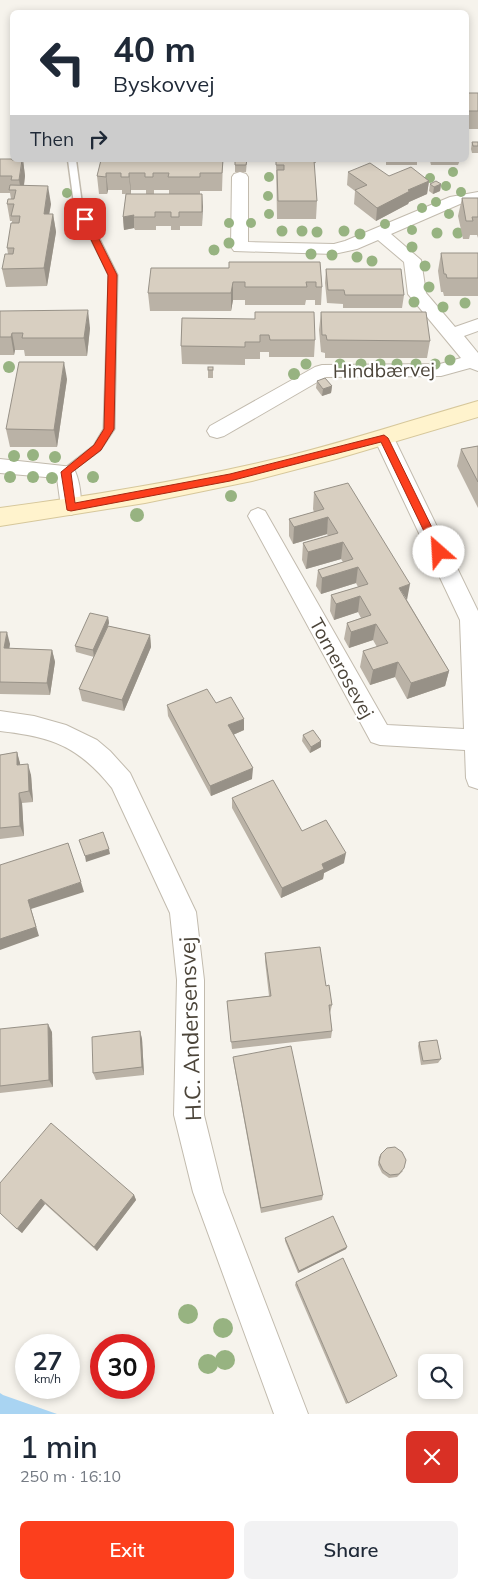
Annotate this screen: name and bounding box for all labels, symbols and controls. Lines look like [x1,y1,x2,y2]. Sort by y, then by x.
text: 40 m [113,27,196,71]
icon: left [30,30,95,95]
text: Byskovvej [113,70,214,98]
icon: right [84,125,112,153]
text: Then [30,127,74,151]
pin [64,198,106,240]
icon: arrive [71,205,99,233]
street label: Hindbærvej [333,357,435,383]
position arrow [412,525,464,577]
street label: Tornerosevej [305,614,379,722]
street label: H.C. Andersensvej [173,936,207,1122]
speed limit sign: 30 [90,1334,155,1399]
text: 27 [32,1345,63,1376]
map controls [418,1354,463,1399]
button: search [418,1354,463,1399]
text: km/h [34,1371,61,1386]
text: 1 min [20,1428,98,1466]
button: close [406,1431,458,1483]
text: 250 m · 16:10 [20,1466,121,1486]
button: Exit [20,1521,234,1579]
button: Share [244,1521,458,1579]

